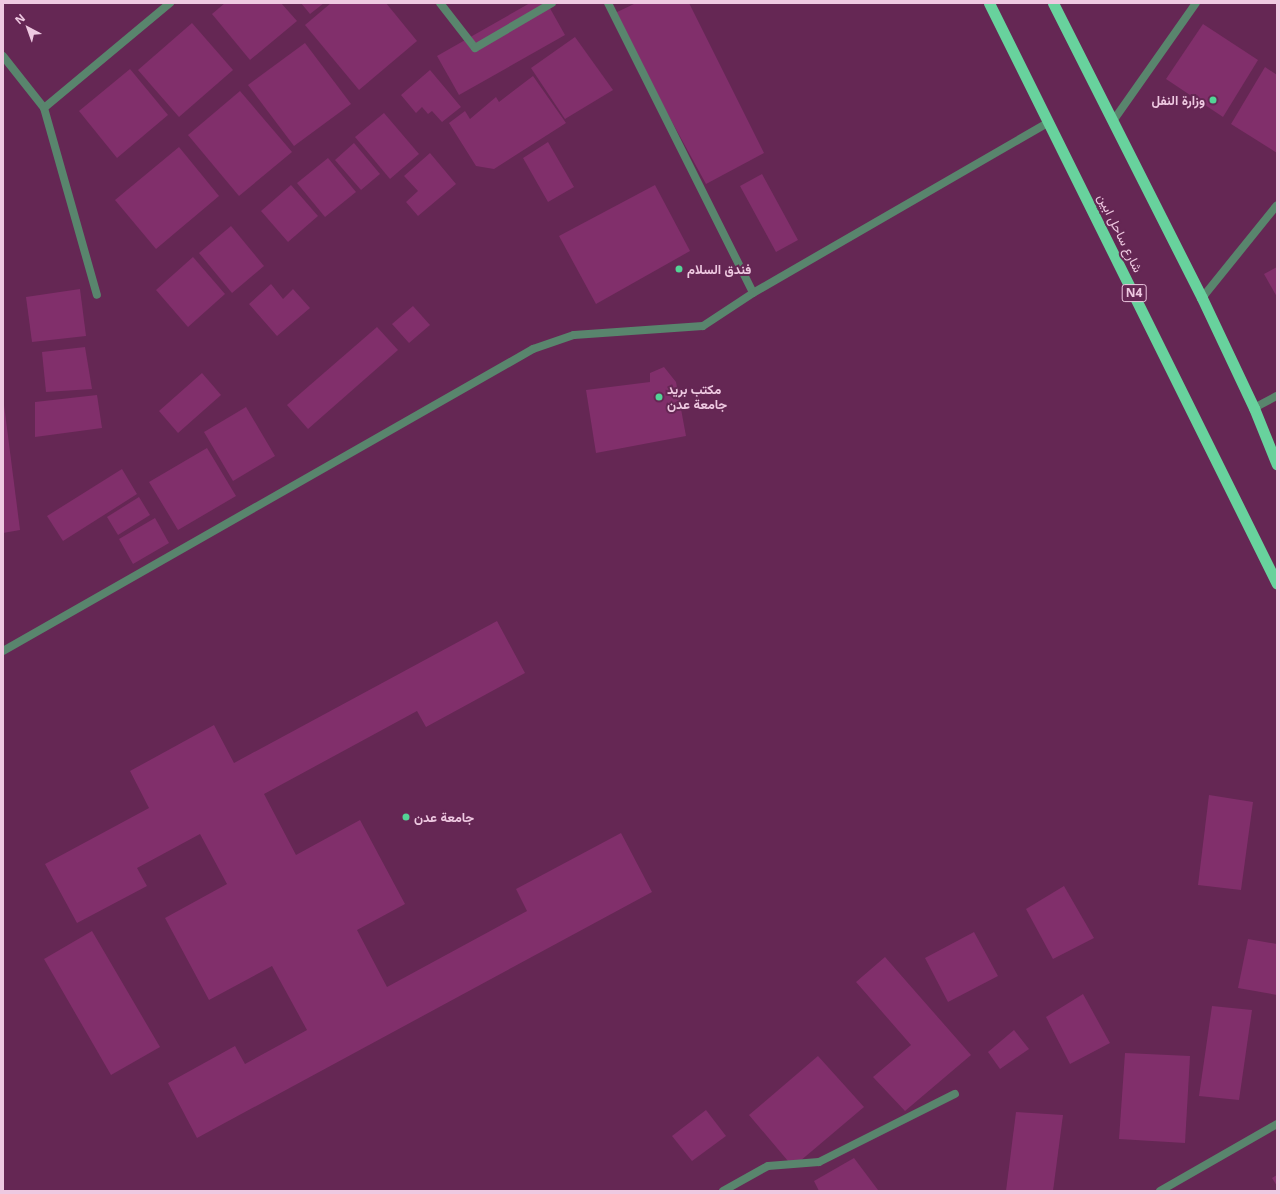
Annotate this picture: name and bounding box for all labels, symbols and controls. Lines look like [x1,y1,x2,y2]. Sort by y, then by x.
north arrow [8,8,48,48]
text: N [11,10,28,27]
place label: وزارة النفل [1151,92,1205,108]
marker: وزارة النفل [1208,95,1218,105]
street label: شارع ساحل ابين [1094,191,1146,275]
place label: فندق السلام [687,261,751,277]
marker: فندق السلام [674,264,684,274]
road number: N4 [1121,283,1147,303]
place label: مكتب بريد جامعة عدن [667,382,727,413]
marker: مكتب بريد جامعة عدن [654,392,664,402]
place label: جامعة عدن [414,809,474,825]
marker: جامعة عدن [401,812,411,822]

